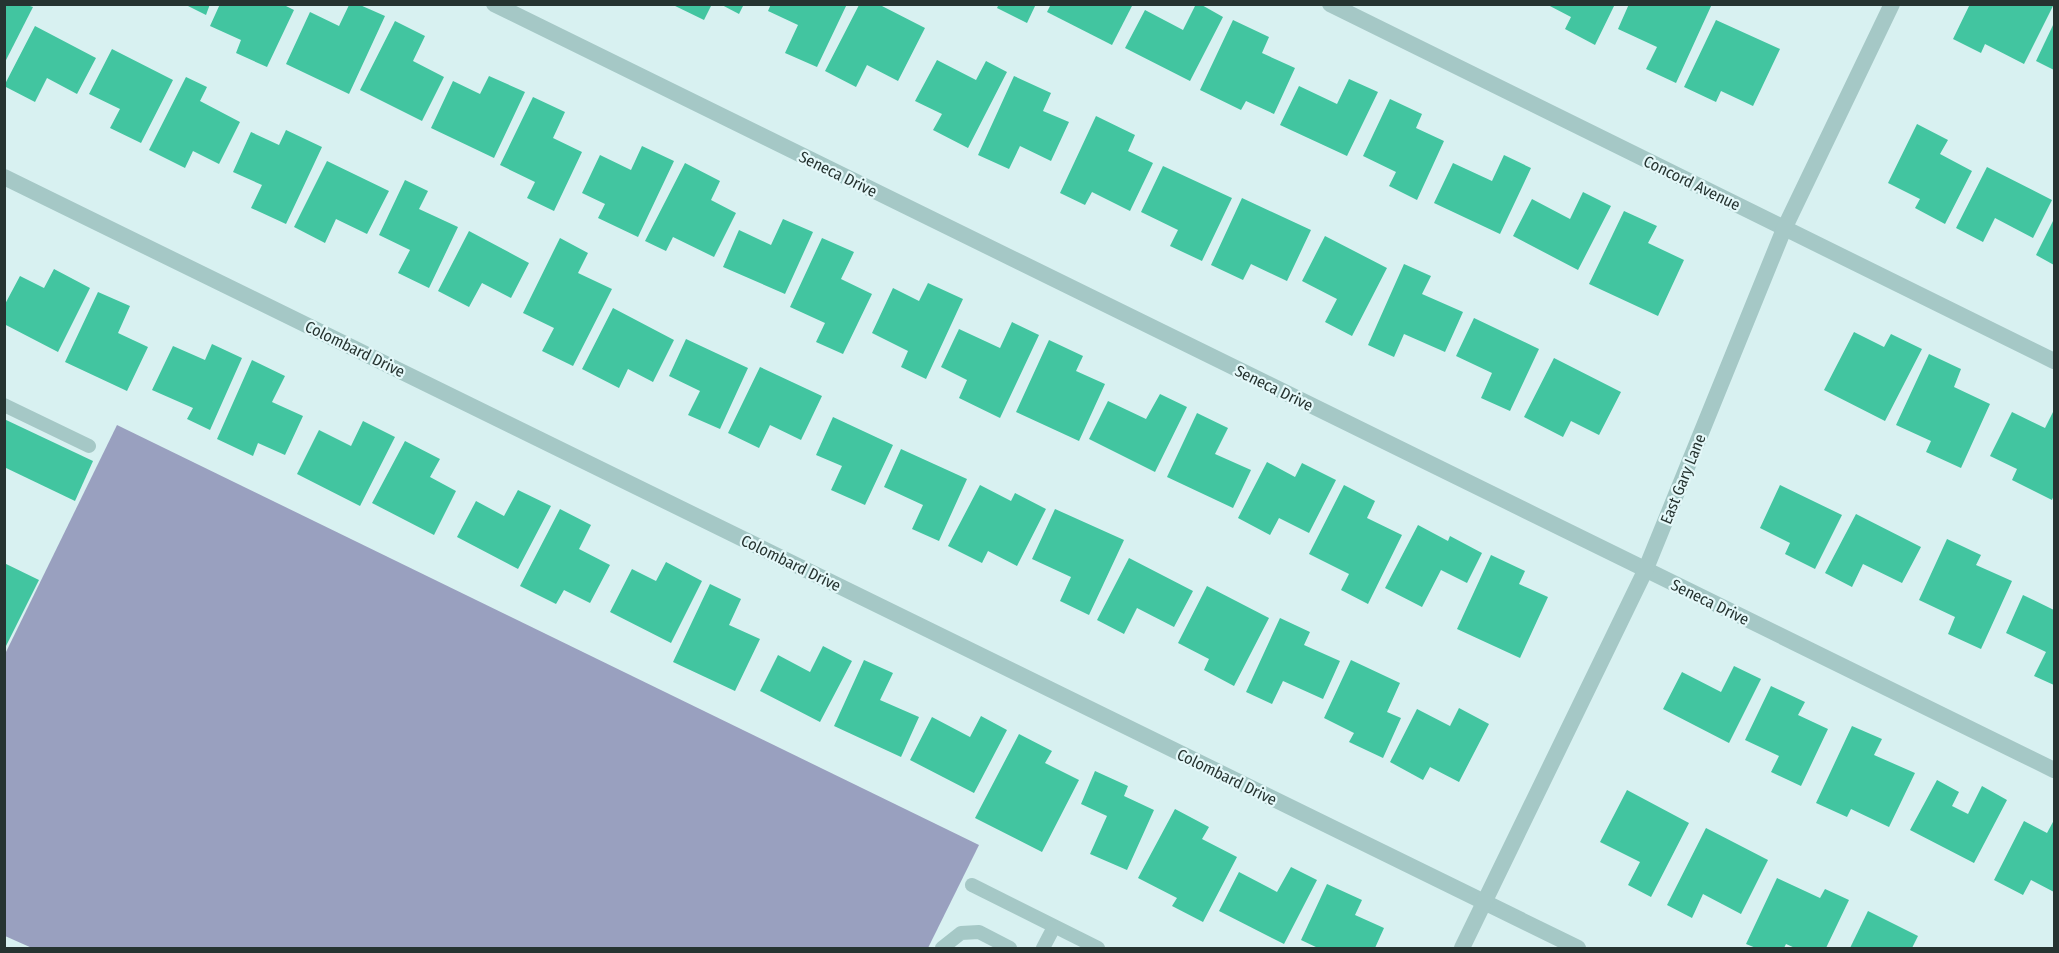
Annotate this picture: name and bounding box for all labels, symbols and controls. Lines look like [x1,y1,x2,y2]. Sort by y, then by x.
street label: Seneca Drive [796,147,880,201]
street label: Concord Avenue [1641,151,1744,215]
street label: Colombard Drive [302,317,408,381]
street label: Seneca Drive [1232,361,1316,415]
street label: East Gary Lane [1656,431,1710,527]
street label: Colombard Drive [738,531,844,595]
street label: Seneca Drive [1668,575,1752,629]
street label: Colombard Drive [1174,745,1280,809]

